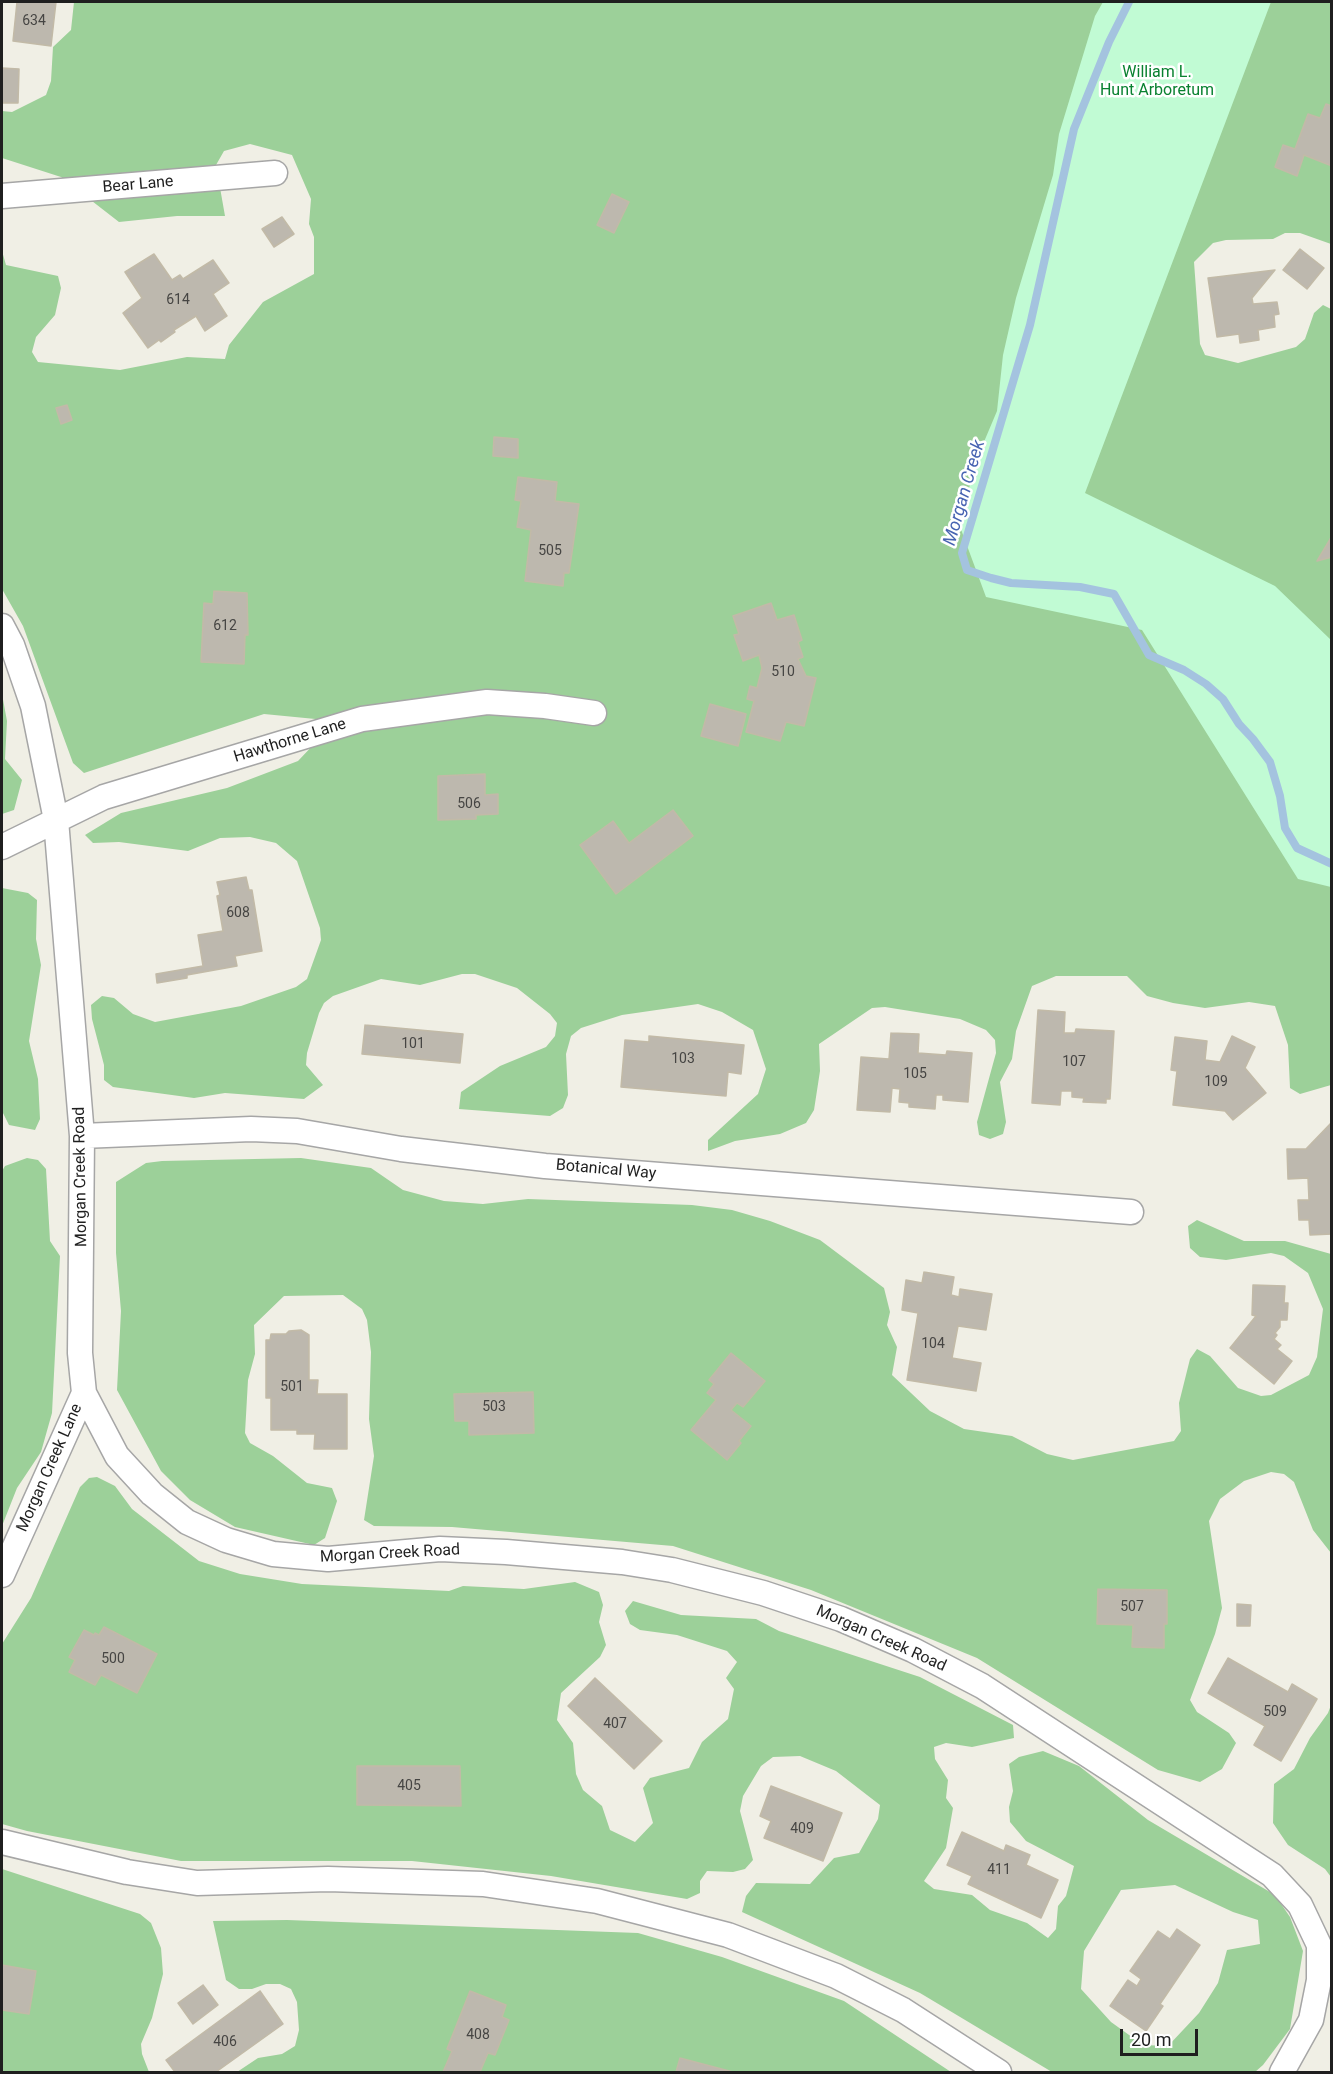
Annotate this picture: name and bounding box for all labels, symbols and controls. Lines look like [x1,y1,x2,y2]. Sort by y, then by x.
house number: 634 [22,13,46,29]
park label: William L. Hunt Arboretum [1100,63,1214,101]
street label: Bear Lane [102,172,174,198]
house number: 614 [166,292,190,308]
water label: Morgan Creek [940,438,990,548]
house number: 505 [538,543,562,559]
house number: 612 [213,618,237,634]
house number: 510 [771,664,795,680]
street label: Hawthorne Lane [231,715,349,767]
house number: 506 [457,796,481,812]
house number: 608 [226,905,250,921]
house number: 101 [401,1036,425,1052]
house number: 103 [671,1051,695,1067]
house number: 107 [1062,1054,1086,1070]
house number: 105 [903,1066,927,1082]
house number: 109 [1204,1074,1228,1090]
street label: Morgan Creek Road [70,1107,92,1247]
street label: Botanical Way [555,1156,657,1184]
house number: 104 [921,1336,945,1352]
house number: 501 [280,1379,304,1395]
house number: 503 [482,1399,506,1415]
street label: Morgan Creek Lane [13,1401,87,1535]
street label: Morgan Creek Road [319,1541,461,1567]
house number: 507 [1120,1599,1144,1615]
street label: Morgan Creek Road [813,1602,949,1676]
house number: 500 [101,1651,125,1667]
house number: 509 [1263,1704,1287,1720]
house number: 407 [603,1716,627,1732]
house number: 405 [397,1778,421,1794]
house number: 409 [790,1821,814,1837]
house number: 411 [987,1862,1011,1878]
scale bar [1123,2017,1201,2055]
house number: 408 [466,2027,490,2043]
text: 20 m [1131,2029,1171,2050]
house number: 406 [213,2034,237,2050]

